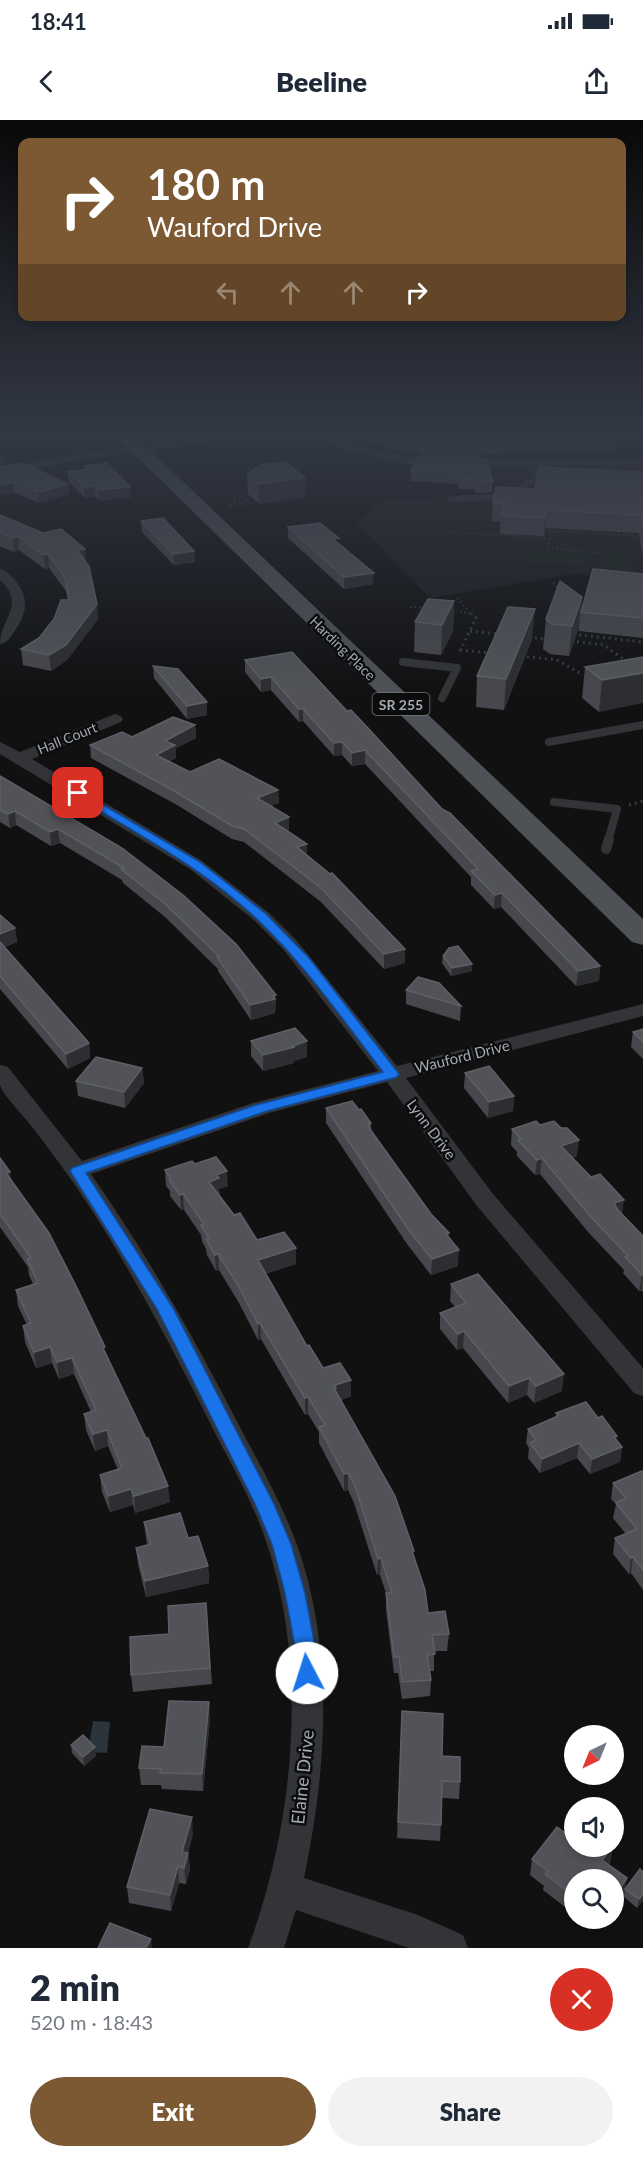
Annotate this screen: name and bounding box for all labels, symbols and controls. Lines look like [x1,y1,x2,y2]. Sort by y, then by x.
text: 18:41 [30,8,87,35]
icon: back [30,65,63,98]
text: Beeline [276,65,367,98]
icon: share [580,65,613,98]
text: 180 m [147,159,265,209]
icon: right [48,162,126,240]
text: Wauford Drive [147,210,322,243]
icon: left [211,276,244,309]
icon: ahead [274,276,307,309]
icon: ahead [337,276,370,309]
icon: right [400,276,433,309]
street label: Harding Place [307,612,379,684]
road number: SR 255 [372,693,430,715]
street label: Hall Court [35,718,99,758]
pin [52,767,103,818]
icon: arrive [61,776,94,809]
street label: Wauford Drive [413,1035,511,1076]
street label: Lynn Drive [404,1095,460,1163]
position arrow [275,1641,339,1705]
north arrow [564,1725,624,1785]
map controls [564,1725,624,1929]
street label: Elaine Drive [286,1729,318,1825]
button: sound [564,1797,624,1857]
button: search [564,1869,624,1929]
text: 2 min [30,1965,120,2009]
button: close [550,1968,613,2031]
text: 520 m · 18:43 [30,2010,153,2034]
button: Exit [30,2077,316,2146]
button: Share [328,2077,613,2146]

